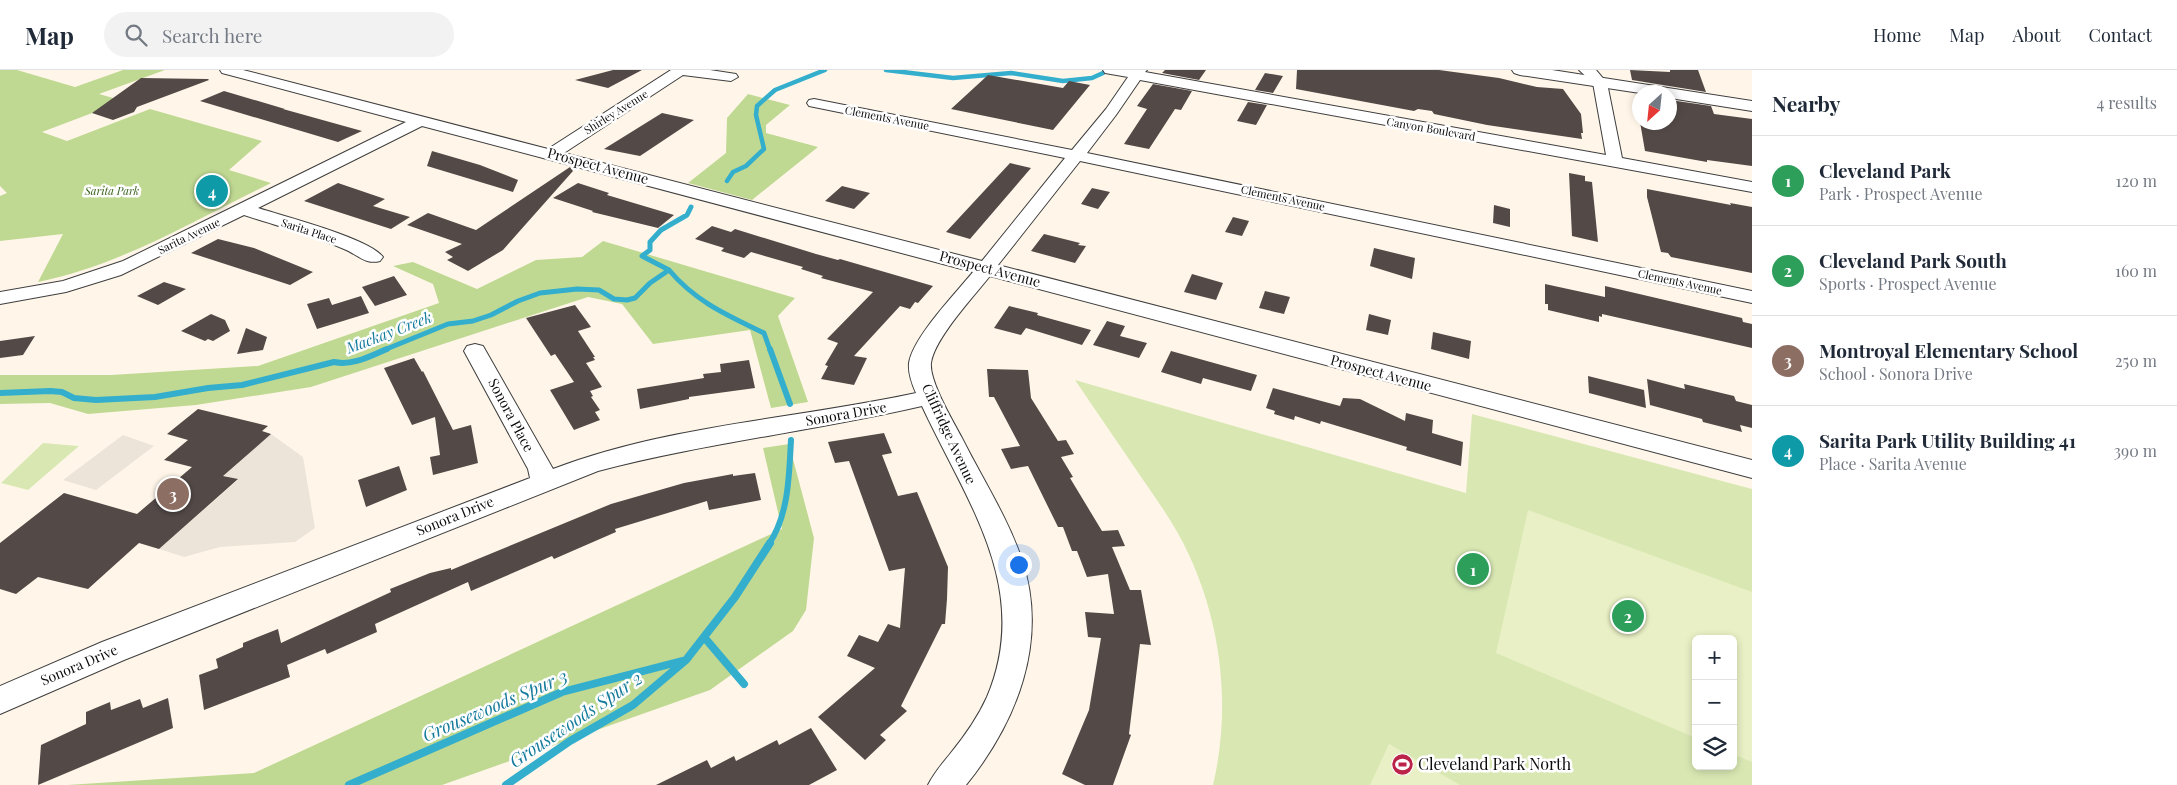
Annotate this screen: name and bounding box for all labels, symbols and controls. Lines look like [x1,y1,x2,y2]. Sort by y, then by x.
search box [104,12,454,57]
text: Map [25,19,74,51]
icon: search [122,21,150,49]
text: Search here [162,22,262,48]
text: Home [1873,23,1921,47]
text: Map [1949,23,1984,47]
text: About [2012,23,2061,47]
text: Contact [2089,23,2152,47]
north arrow [1632,85,1677,130]
street label: Shirley Avenue [581,86,651,137]
text: Nearby [1772,89,1841,117]
text: 4 results [2096,92,2157,113]
street label: Clements Avenue [844,102,931,133]
street label: Canyon Boulevard [1385,113,1477,144]
street label: Prospect Avenue [545,143,651,188]
text: Cleveland Park [1819,157,1951,183]
text: 1 [1785,170,1791,191]
text: 120 m [2116,170,2157,191]
pin: 4 [196,172,228,210]
street label: Clements Avenue [1240,181,1327,214]
park label: Sarita Park [84,183,140,198]
text: Park · Prospect Avenue [1819,183,1983,204]
street label: Sarita Avenue [155,214,223,257]
street label: Sarita Place [280,215,339,247]
street label: Prospect Avenue [937,246,1043,291]
text: Cleveland Park South [1819,247,2007,273]
text: 2 [1784,260,1792,281]
text: 160 m [2115,260,2157,281]
street label: Clements Avenue [1637,265,1724,298]
text: Sports · Prospect Avenue [1819,273,1997,294]
water label: Mackay Creek [342,306,435,358]
text: Montroyal Elementary School [1819,337,2078,363]
street label: Prospect Avenue [1328,350,1434,395]
text: 3 [1784,350,1792,371]
text: 250 m [2115,350,2157,371]
text: School · Sonora Drive [1819,363,1973,384]
street label: Sonora Place [484,375,539,455]
street label: Cliffridge Avenue [918,380,981,487]
street label: Sonora Drive [804,397,888,430]
text: Sarita Park Utility Building 41 [1819,427,2076,453]
text: 4 [1784,440,1792,461]
text: 390 m [2114,440,2157,461]
text: Place · Sarita Avenue [1819,453,1967,474]
pin: 3 [157,475,189,513]
street label: Sonora Drive [413,491,496,540]
pin: 1 [1457,550,1489,588]
your location [1006,552,1032,578]
pin: 2 [1612,597,1644,635]
map controls [1692,635,1737,770]
button: + [1692,635,1737,680]
street label: Sonora Drive [37,640,120,689]
water label: Grousewoods Spur 3 [418,664,571,747]
water label: Grousewoods Spur 2 [504,666,647,773]
button: − [1692,680,1737,725]
button: layers [1692,725,1737,770]
sports icon: Cleveland Park North [1390,752,1414,776]
place label: Cleveland Park North [1418,753,1572,774]

